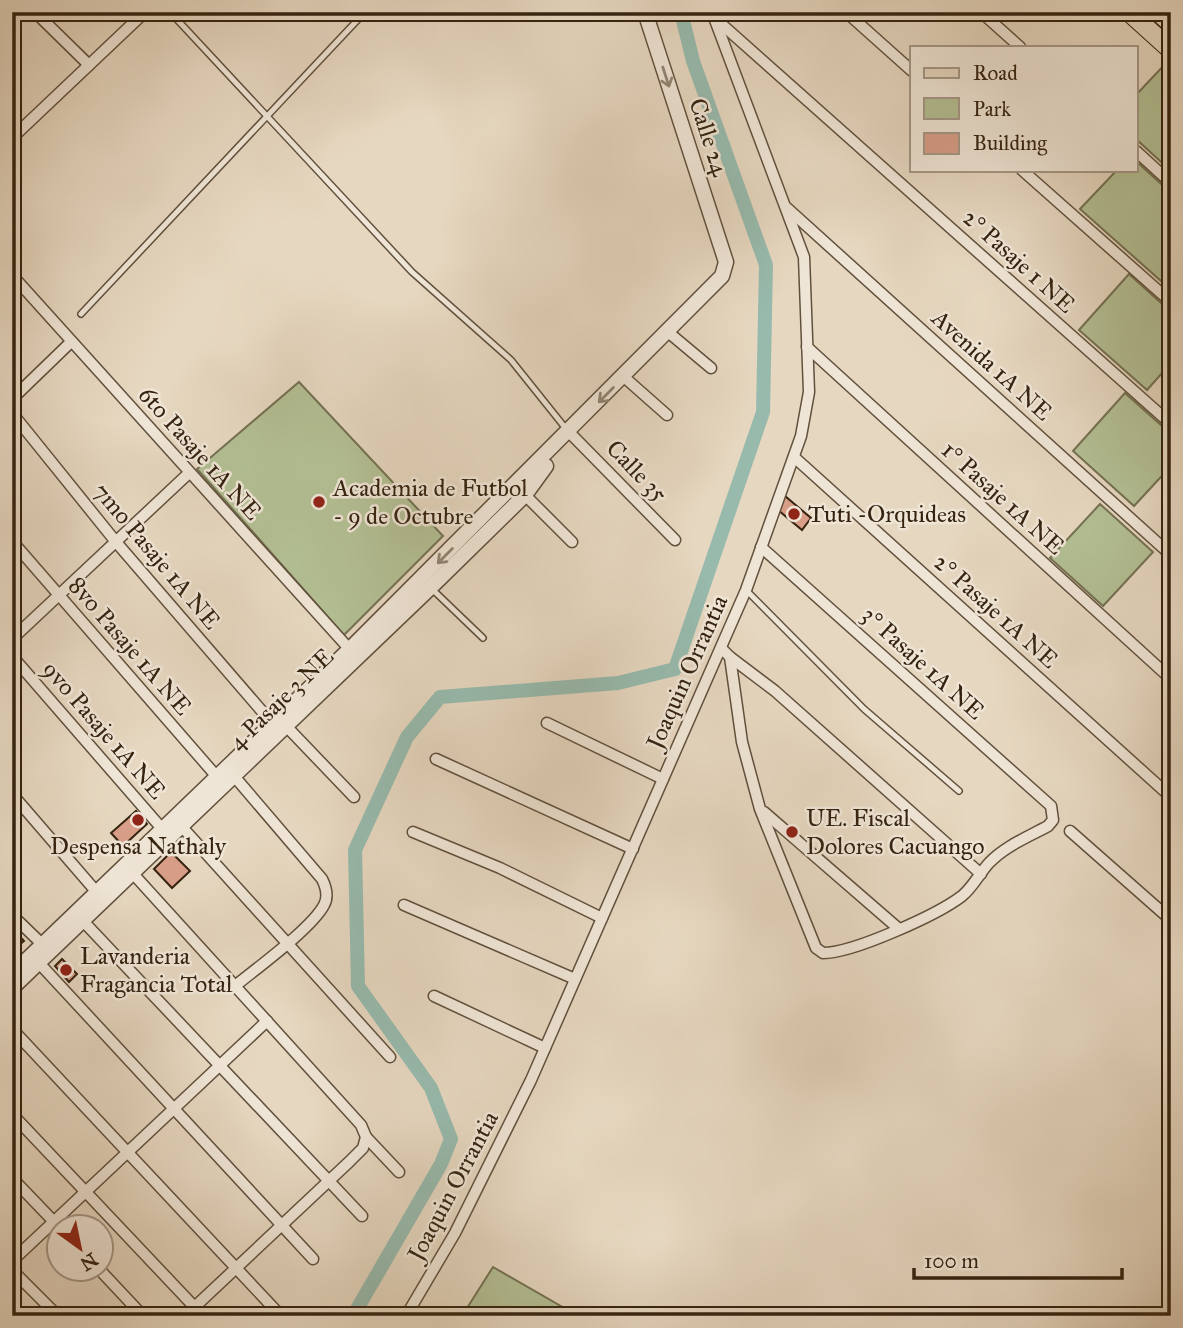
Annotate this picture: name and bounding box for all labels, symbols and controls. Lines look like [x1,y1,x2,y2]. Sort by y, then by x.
legend [910,46,1138,172]
text: Road [973,60,1018,86]
one-way arrow [661,66,673,88]
street label: Calle 24 [682,94,736,180]
text: Park [973,96,1011,122]
text: Building [973,130,1047,156]
street label: 2° Pasaje 1 NE [956,203,1082,319]
street label: Avenida 1A NE [925,302,1058,427]
street label: 6to Pasaje 1A NE [132,380,268,526]
one-way arrow [598,386,615,403]
street label: Calle 35 [600,433,674,509]
street label: 1° Pasaje 1A NE [935,435,1071,561]
place label: Academia de Futbol - 9 de Octubre [332,473,528,531]
street label: 7mo Pasaje 1A NE [87,477,227,635]
marker: Academia de Futbol - 9 de Octubre [311,494,327,510]
place label: Tuti -Orquideas [808,499,966,529]
marker: Tuti -Orquideas [786,506,802,522]
one-way arrow [437,547,454,564]
street label: 2° Pasaje 1A NE [927,547,1065,675]
street label: 8vo Pasaje 1A NE [62,571,198,721]
street label: Joaquin Orrantia [638,590,735,756]
street label: 3° Pasaje 1A NE [855,600,991,726]
street label: 4 Pasaje 3 NE [222,642,340,756]
street label: 9vo Pasaje 1A NE [36,655,172,805]
place label: UE. Fiscal Dolores Cacuango [806,803,984,861]
marker: Despensa Nathaly [130,812,146,828]
marker: UE. Fiscal Dolores Cacuango [784,824,800,840]
place label: Despensa Nathaly [50,831,227,861]
place label: Lavanderia Fragancia Total [80,941,233,999]
marker: Lavanderia Fragancia Total [58,962,74,978]
street label: Joaquin Orrantia [400,1105,505,1269]
north arrow [46,1212,116,1282]
scale bar [914,1237,1122,1281]
text: N [76,1248,102,1276]
text: 100 m [924,1248,979,1274]

